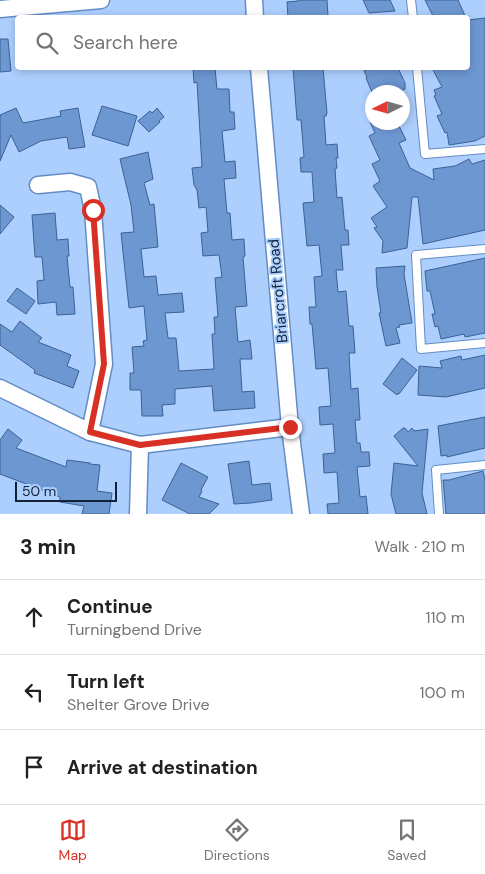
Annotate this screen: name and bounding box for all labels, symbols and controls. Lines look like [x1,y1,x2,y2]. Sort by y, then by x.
search box [15,15,470,70]
icon: search [33,29,61,57]
text: Search here [73,30,178,55]
north arrow [365,85,410,130]
route start [82,199,105,222]
street label: Briarcroft Road [263,238,293,344]
route end [279,416,302,439]
scale bar [15,479,118,502]
text: 50 m [22,482,56,500]
text: 3 min [20,533,76,561]
text: Walk · 210 m [375,536,465,557]
text: Continue [67,594,153,619]
icon: ahead [20,603,48,631]
text: 110 m [426,607,465,628]
text: Turningbend Drive [67,619,202,640]
text: Turn left [67,669,145,694]
icon: left [20,678,48,706]
text: 100 m [420,682,465,703]
text: Shelter Grove Drive [67,694,210,715]
icon: arrive [20,753,48,781]
text: Arrive at destination [67,755,258,780]
tab: Map [59,816,87,864]
tab: Directions [204,816,270,864]
tab: Saved [387,816,426,864]

